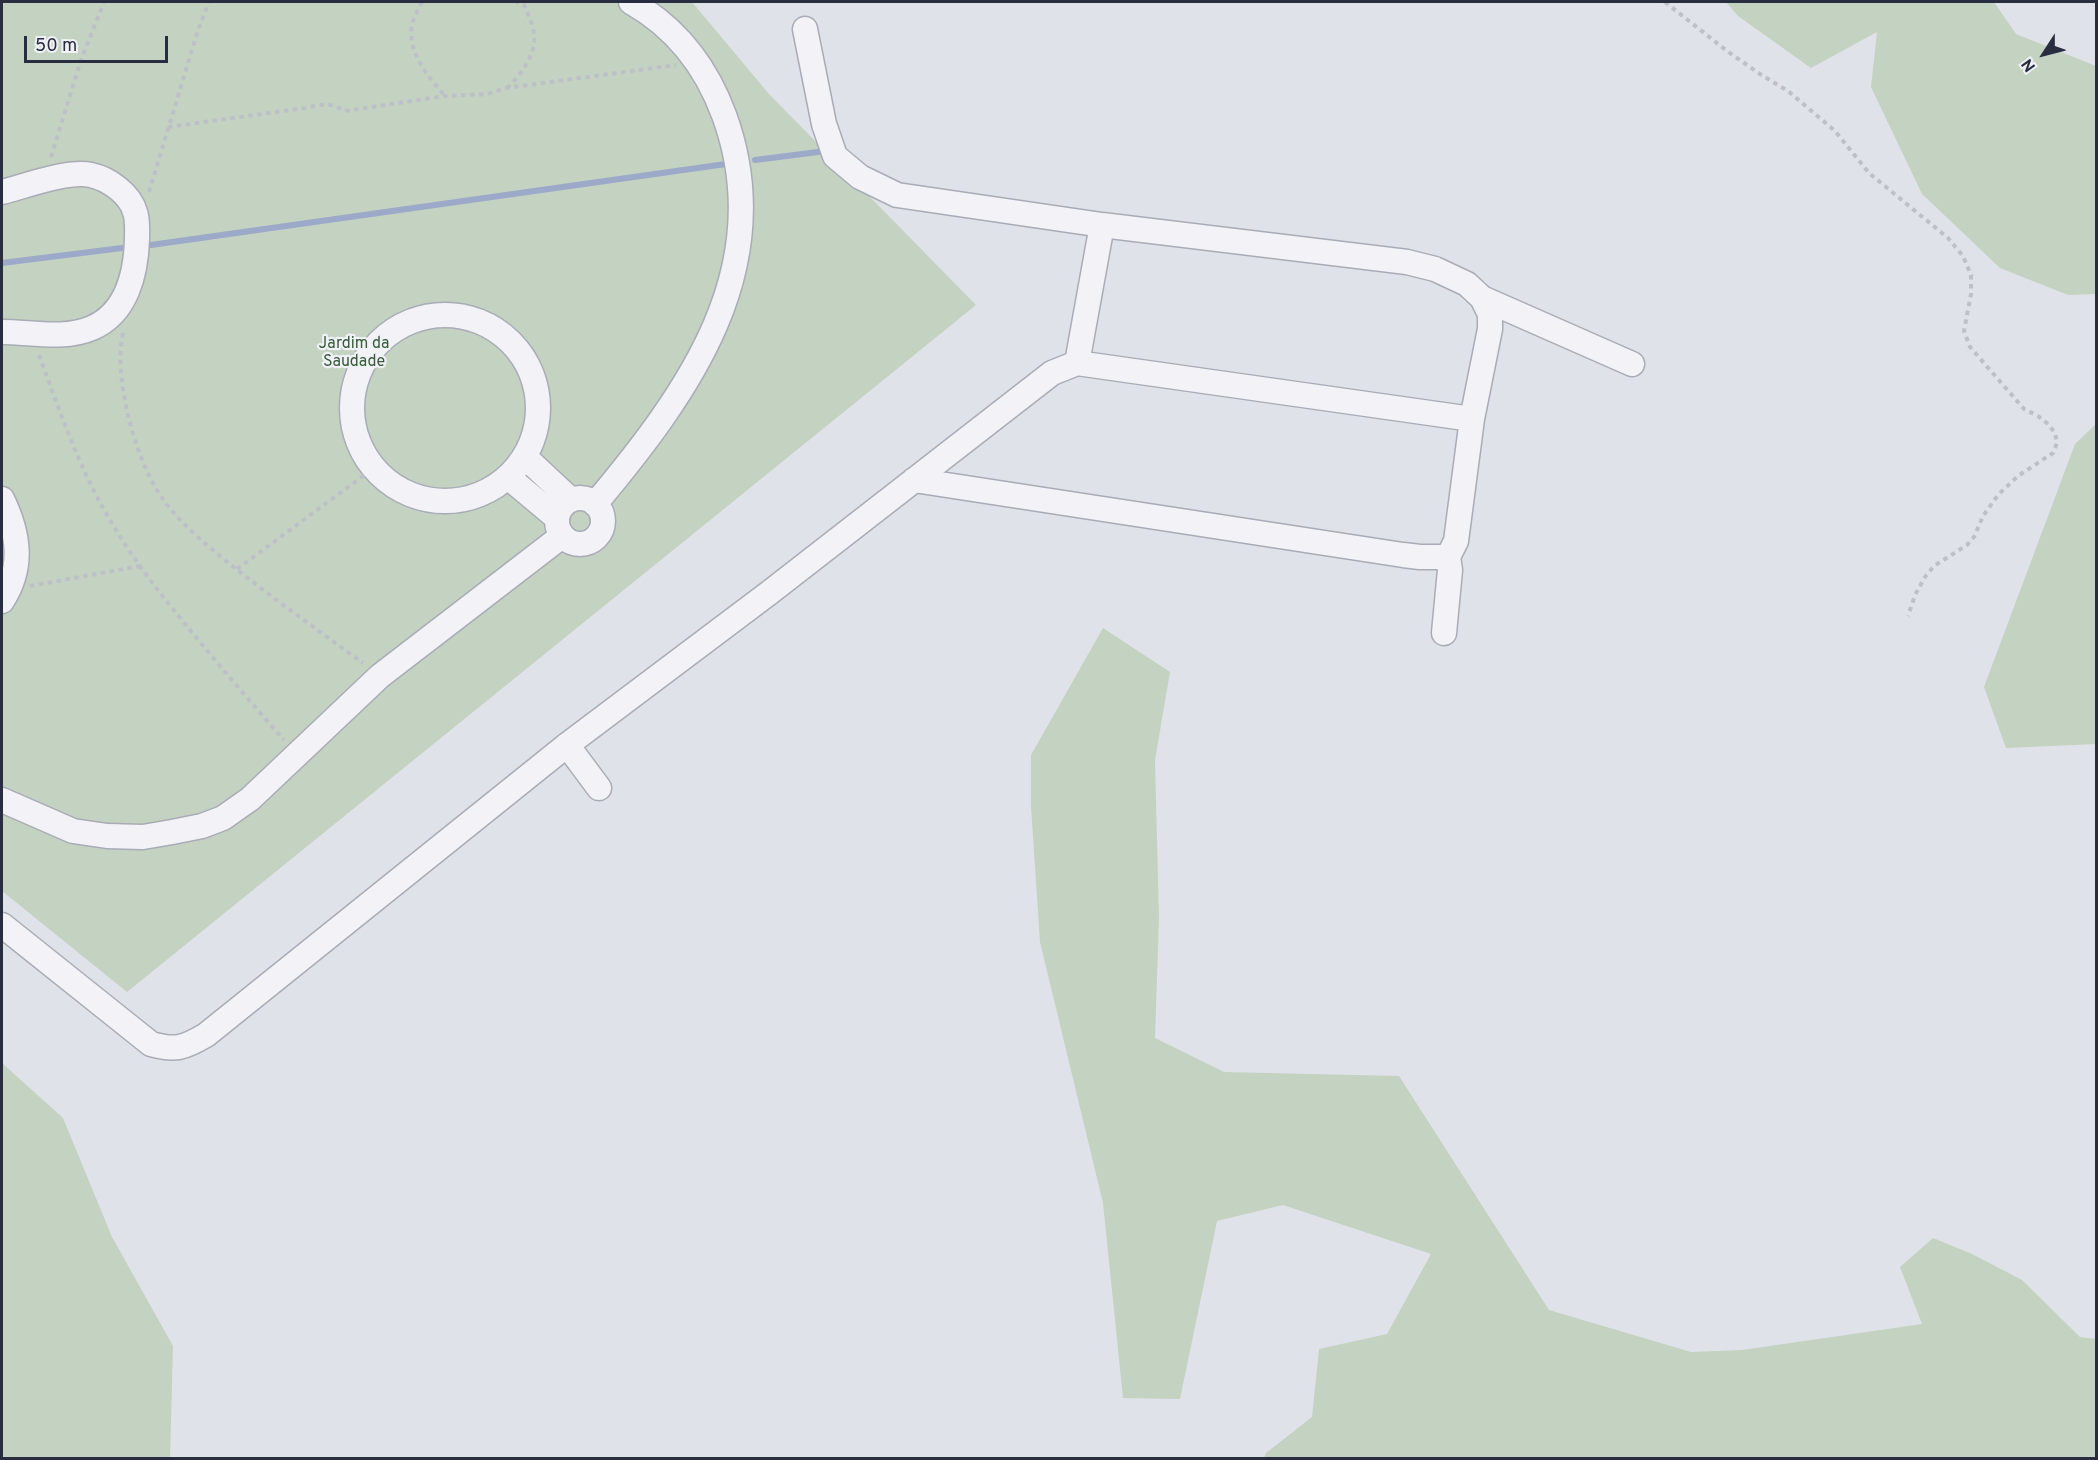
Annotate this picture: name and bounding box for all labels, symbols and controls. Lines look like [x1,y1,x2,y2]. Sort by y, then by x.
scale bar [27,24,171,62]
north arrow [2014,24,2074,84]
text: 50 m [35,35,77,58]
text: N [2018,54,2041,75]
park label: Jardim da Saudade [319,335,389,373]

